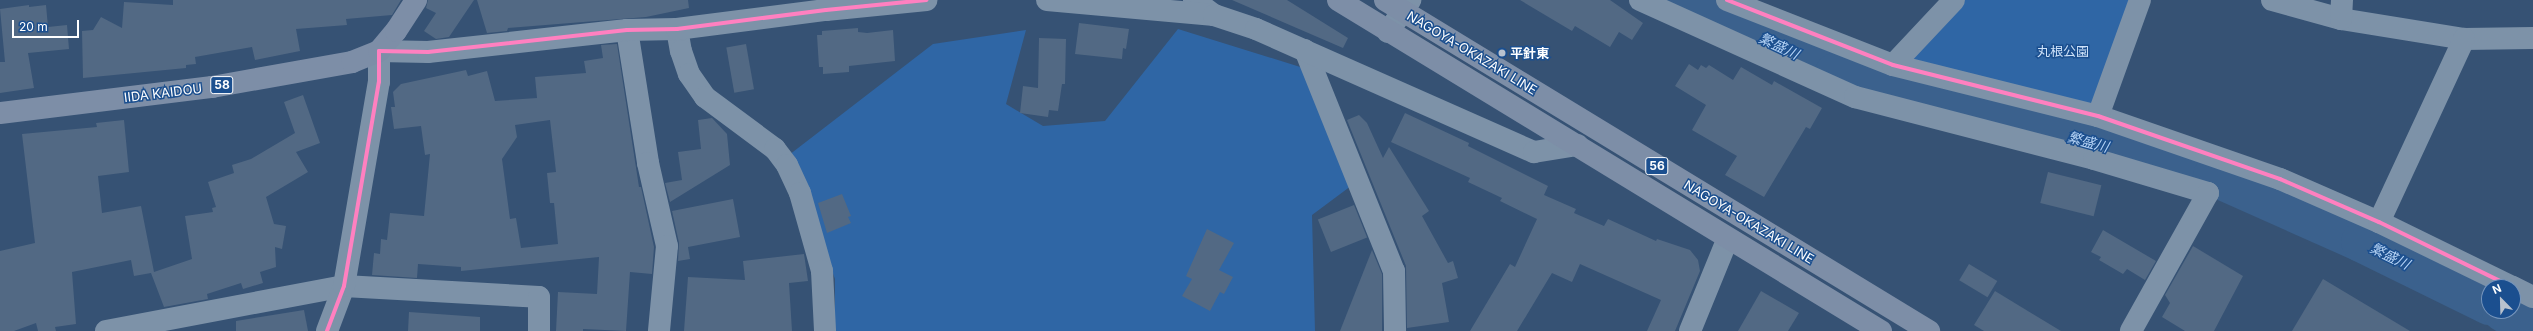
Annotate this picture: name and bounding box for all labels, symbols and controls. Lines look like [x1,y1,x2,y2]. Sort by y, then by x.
street label: NAGOYA-OKAZAKI LINE [1404,8,1540,98]
scale bar [14,12,81,38]
text: 20 m [19,19,48,34]
water label: 繁盛川 [1756,30,1802,62]
park label: 丸根公園 [2037,43,2089,59]
place label: 平針東 [1510,45,1549,61]
marker: 平針東 [1497,48,1507,58]
road number: 58 [210,75,234,95]
street label: IIDA KAIDOU [123,80,203,106]
water label: 繁盛川 [2066,128,2110,156]
road number: 56 [1645,156,1669,176]
street label: NAGOYA-OKAZAKI LINE [1681,177,1817,267]
water label: 繁盛川 [2367,239,2413,273]
north arrow [2481,279,2521,319]
text: N [2490,281,2503,297]

